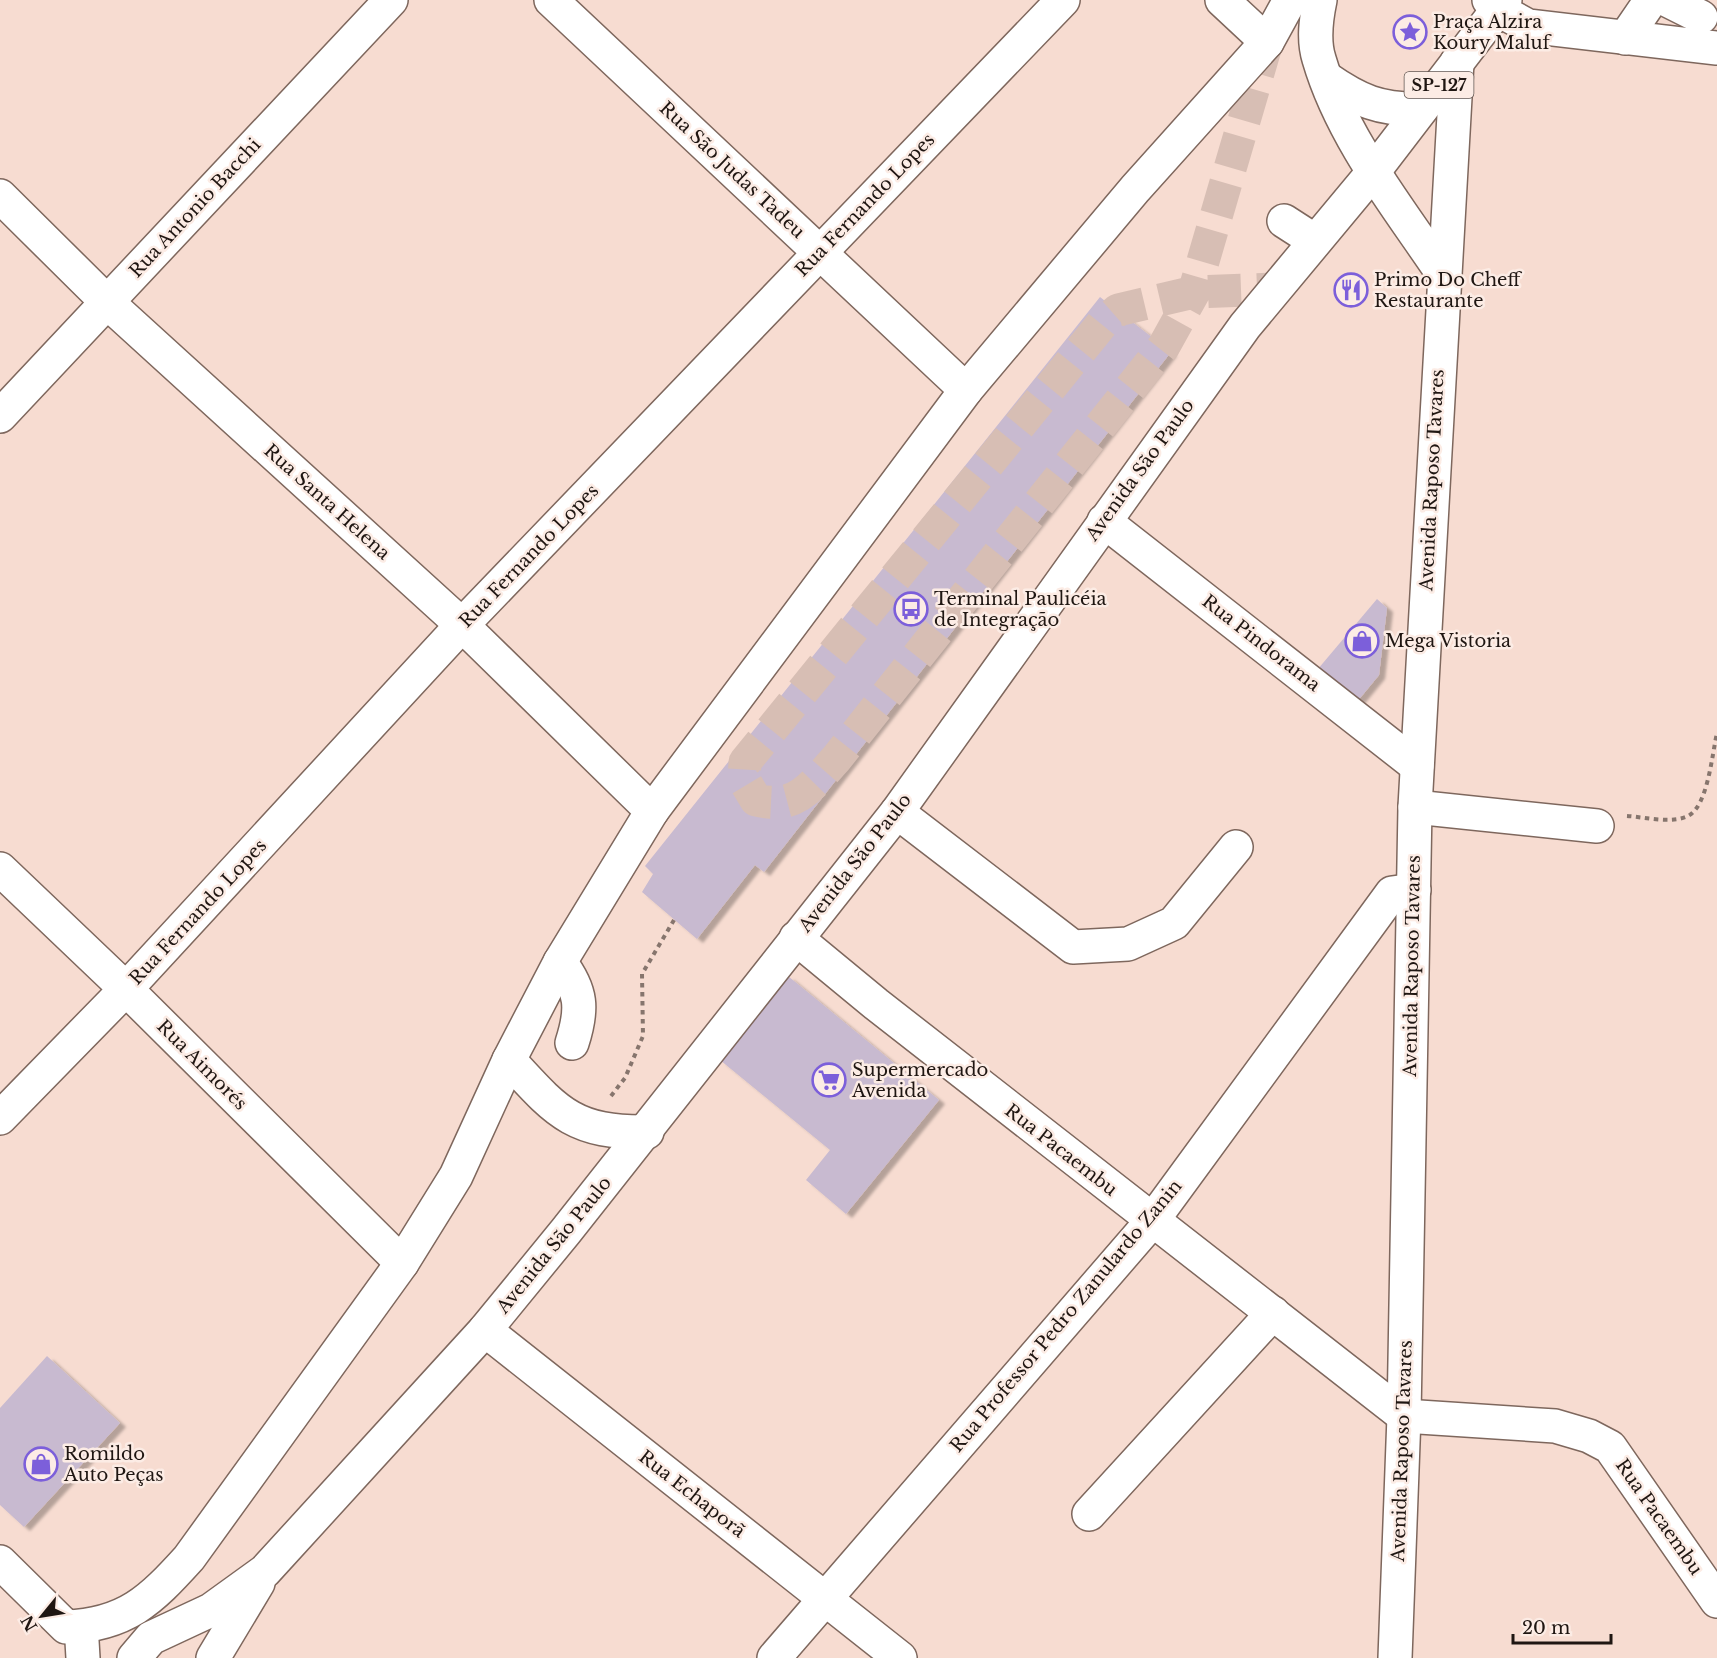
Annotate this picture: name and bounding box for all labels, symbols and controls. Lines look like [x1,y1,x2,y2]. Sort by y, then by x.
place label: Praça Alzira Koury Maluf [1433,11,1553,54]
place icon: Praça Alzira Koury Maluf [1392,14,1428,50]
road number: SP-127 [1404,72,1474,98]
street label: Rua São Judas Tadeu [655,97,809,243]
street label: Rua Fernando Lopes [791,129,939,281]
street label: Rua Antonio Bacchi [125,134,265,282]
place label: Primo Do Cheff Restaurante [1374,269,1522,312]
restaurant icon: Primo Do Cheff Restaurante [1333,272,1369,308]
street label: Avenida Raposo Tavares [1415,369,1449,592]
street label: Avenida São Paulo [1081,395,1199,546]
street label: Rua Santa Helena [259,440,395,564]
street label: Rua Fernando Lopes [455,480,603,632]
place label: Terminal Paulicéia de Integração [934,588,1107,631]
street label: Rua Pindorama [1198,590,1324,696]
bus stop icon: Terminal Paulicéia de Integração [893,591,929,627]
shop icon: Mega Vistoria [1344,623,1380,659]
place label: Mega Vistoria [1385,630,1511,652]
street label: Avenida São Paulo [793,789,916,937]
street label: Rua Fernando Lopes [125,835,271,989]
street label: Avenida Raposo Tavares [1399,855,1425,1078]
street label: Rua Aimorés [152,1015,252,1115]
place label: Supermercado Avenida [851,1059,988,1102]
supermarket icon: Supermercado Avenida [811,1062,847,1098]
street label: Rua Pacaembu [1000,1099,1122,1201]
street label: Avenida São Paulo [491,1172,616,1319]
street label: Rua Professor Pedro Zanulardo Zanin [946,1175,1186,1457]
street label: Avenida Raposo Tavares [1387,1340,1417,1563]
place label: Romildo Auto Peças [63,1443,163,1486]
shop icon: Romildo Auto Peças [23,1446,59,1482]
street label: Rua Echaporã [634,1446,750,1542]
street label: Rua Pacaembu [1611,1455,1707,1579]
north arrow [12,1586,72,1646]
scale bar [1513,1607,1610,1645]
text: N [17,1612,41,1635]
text: 20 m [1522,1617,1570,1639]

